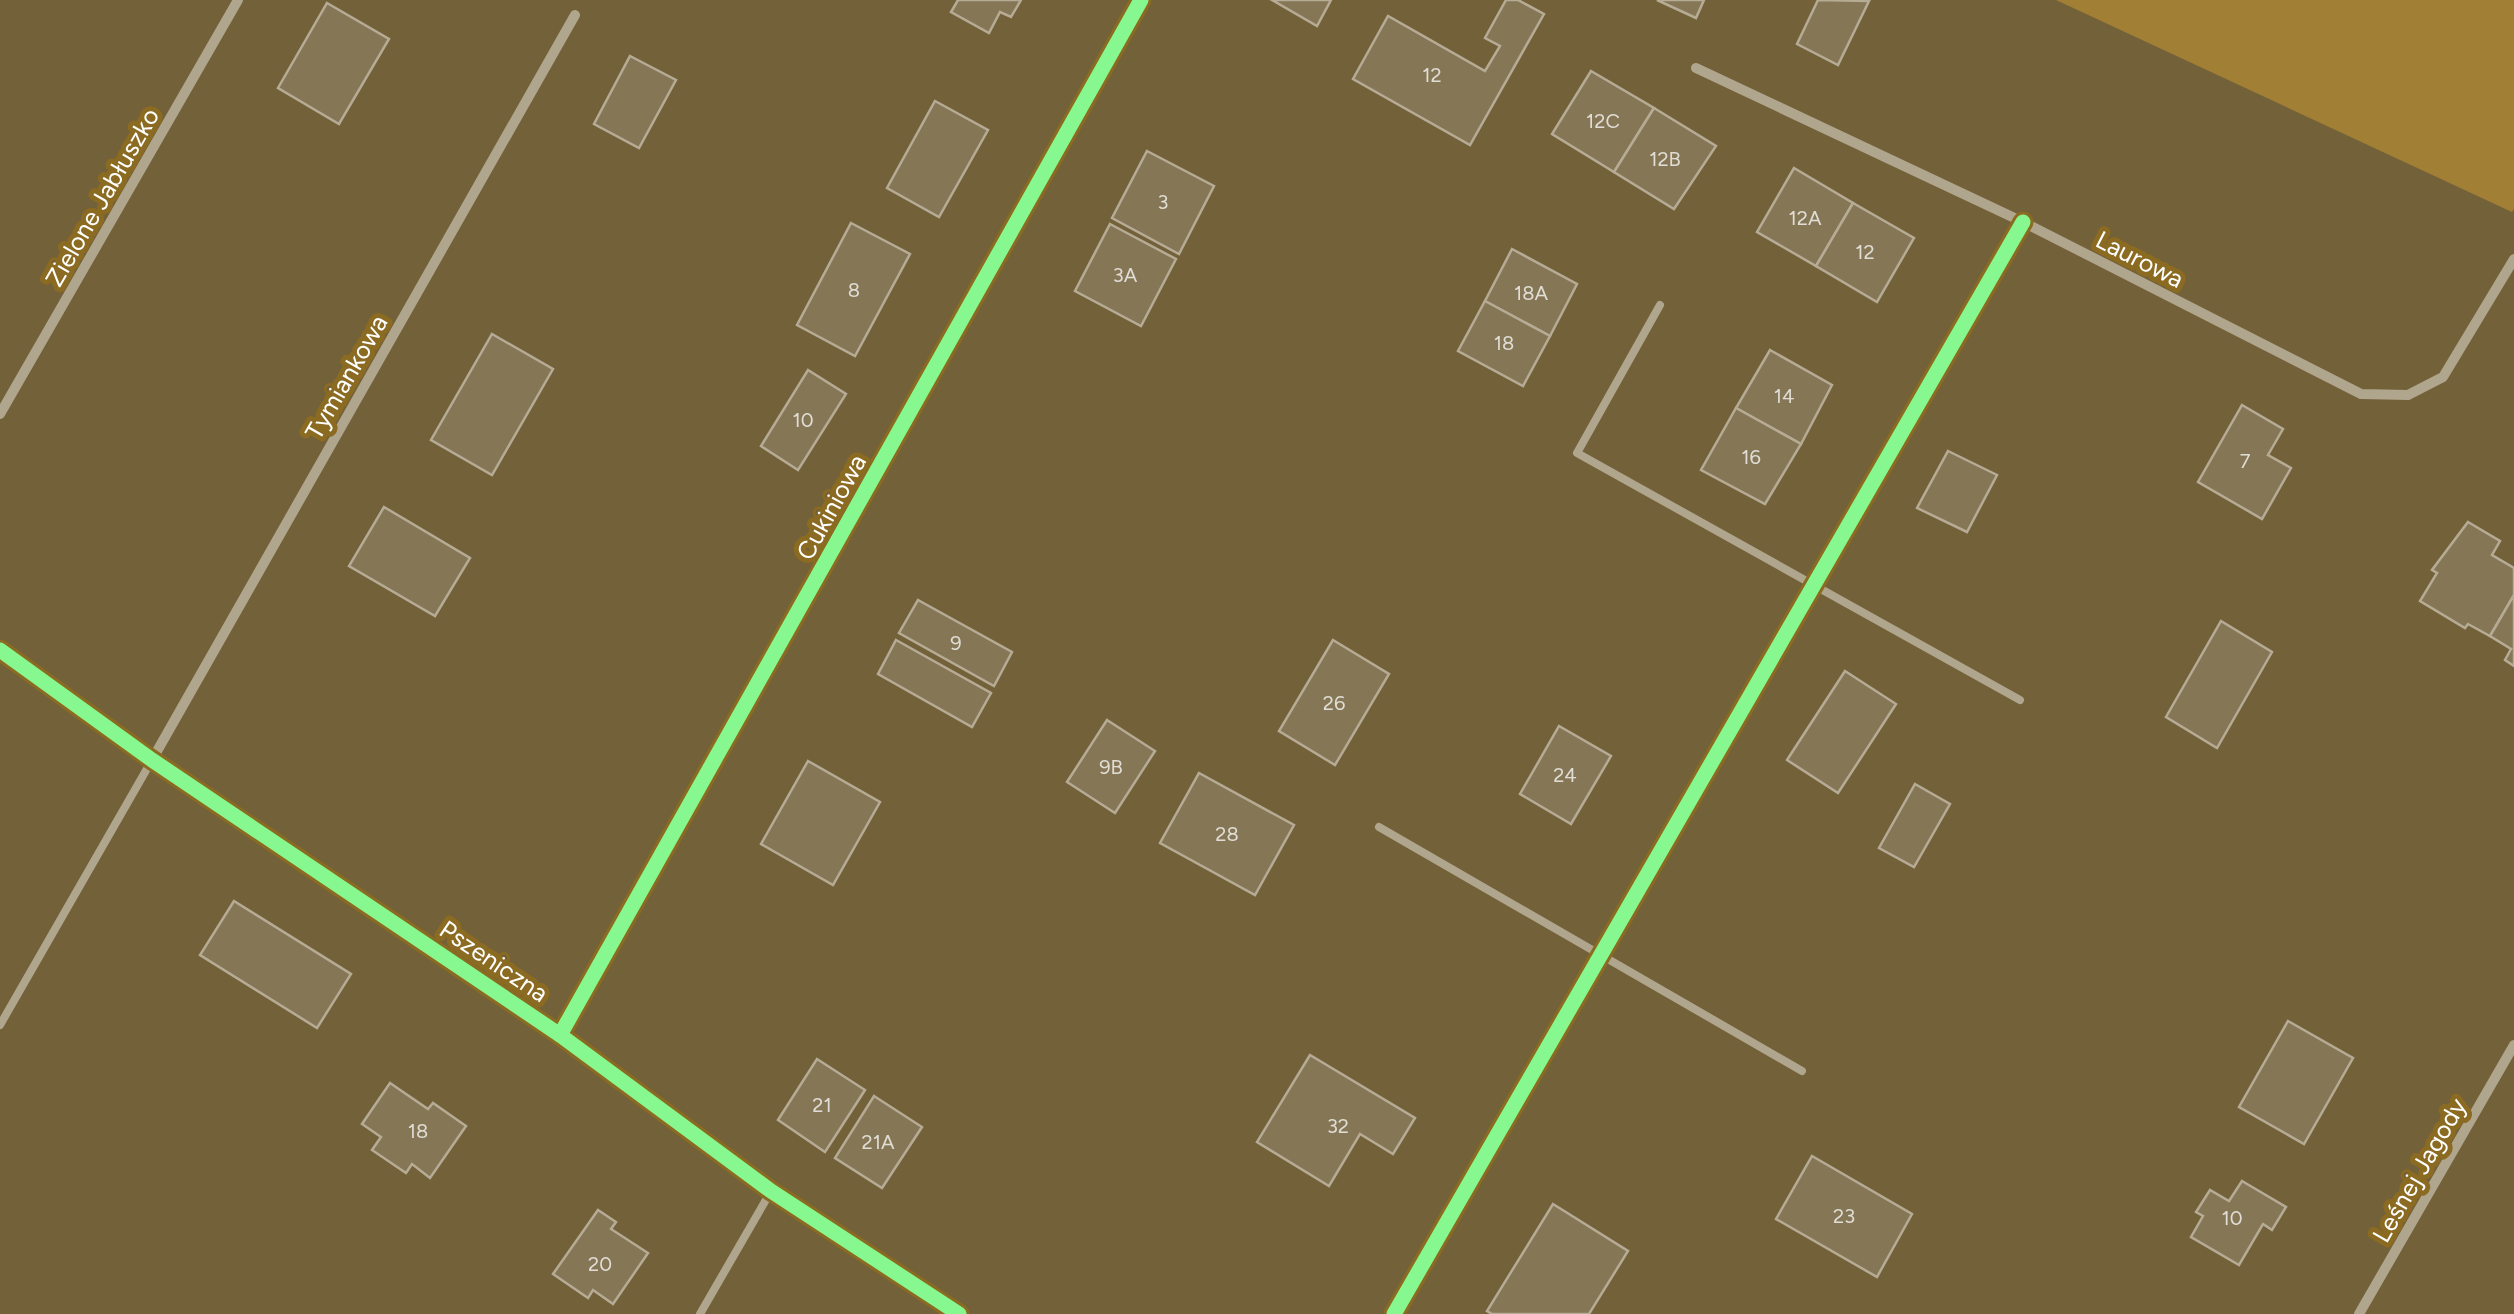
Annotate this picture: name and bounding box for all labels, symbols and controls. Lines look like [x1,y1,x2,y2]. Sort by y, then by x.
house number: 12 [1422,63,1442,87]
street label: Zielone Jabłuszko [39,103,165,291]
house number: 12C [1586,109,1620,133]
house number: 12B [1649,147,1681,171]
house number: 3 [1158,190,1168,214]
house number: 12A [1789,206,1822,230]
street label: Laurowa [2091,224,2189,294]
house number: 12 [1855,240,1875,264]
house number: 3A [1113,263,1138,287]
house number: 8 [848,278,860,302]
house number: 18A [1514,281,1548,305]
street label: Tymiankowa [298,310,394,444]
house number: 18 [1494,331,1514,355]
house number: 14 [1774,384,1794,408]
house number: 10 [792,408,814,432]
house number: 16 [1741,445,1761,469]
street label: Cukiniowa [790,449,872,565]
house number: 7 [2240,449,2251,473]
house number: 9 [950,631,962,655]
house number: 26 [1323,691,1345,715]
house number: 9B [1099,755,1123,779]
house number: 24 [1553,763,1577,787]
house number: 28 [1215,822,1239,846]
street label: Pszeniczna [434,914,554,1008]
house number: 21 [812,1093,832,1117]
street label: Leśnej Jagody [2366,1093,2472,1247]
house number: 32 [1327,1114,1349,1138]
house number: 18 [408,1119,428,1143]
house number: 21A [862,1130,895,1154]
house number: 23 [1833,1204,1855,1228]
house number: 10 [2221,1206,2243,1230]
house number: 20 [588,1252,612,1276]

